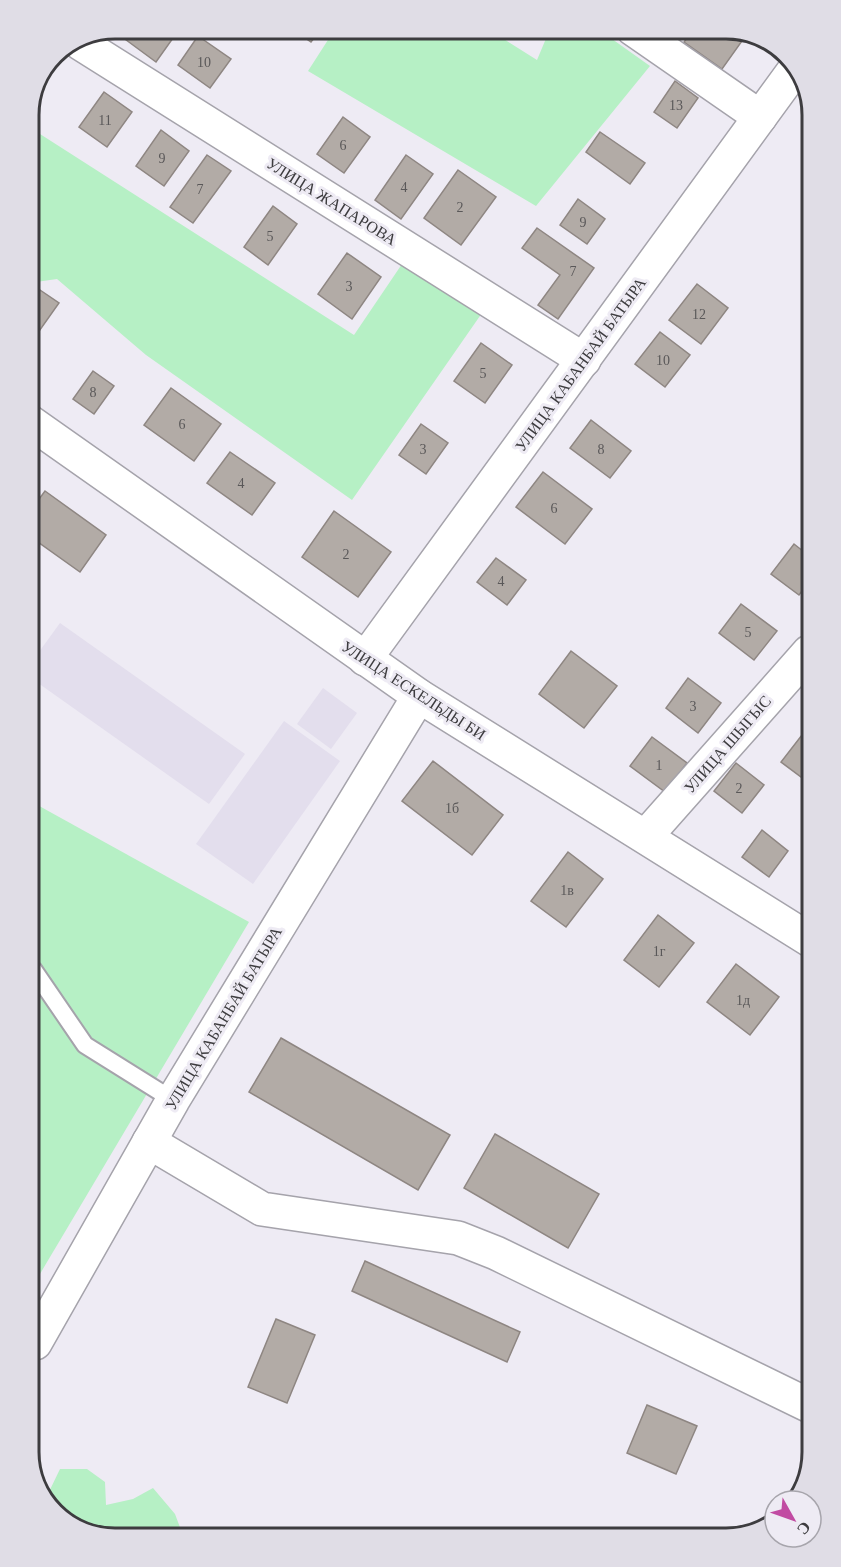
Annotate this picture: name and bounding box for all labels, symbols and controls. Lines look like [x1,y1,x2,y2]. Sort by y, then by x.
house number: 10 [197,55,211,70]
house number: 13 [669,98,683,113]
house number: 11 [98,113,112,128]
house number: 6 [340,138,347,153]
house number: 9 [159,151,166,166]
street label: УЛИЦА ЖАПАРОВА [263,154,400,249]
house number: 4 [401,180,408,195]
house number: 7 [197,182,204,197]
house number: 2 [457,200,464,215]
house number: 9 [580,215,587,230]
house number: 5 [267,229,274,244]
house number: 7 [570,264,577,279]
street label: УЛИЦА КАБАНБАЙ БАТЫРА [511,273,650,455]
house number: 3 [346,279,353,294]
house number: 12 [692,307,706,322]
house number: 10 [656,353,670,368]
house number: 5 [480,366,487,381]
house number: 8 [90,385,97,400]
house number: 6 [179,417,186,432]
house number: 3 [420,442,427,457]
house number: 8 [598,442,605,457]
house number: 4 [238,476,245,491]
house number: 6 [551,501,558,516]
house number: 2 [343,547,350,562]
house number: 4 [498,574,505,589]
house number: 5 [745,625,752,640]
street label: УЛИЦА ЕСКЕЛЬДЫ БИ [338,637,489,744]
street label: УЛИЦА ШЫГЫС [681,692,775,797]
house number: 3 [690,699,697,714]
house number: 1 [656,758,663,773]
house number: 2 [736,781,743,796]
house number: 1б [445,801,459,816]
house number: 1в [560,883,574,898]
street label: УЛИЦА КАБАНБАЙ БАТЫРА [161,923,286,1113]
house number: 1г [653,944,666,959]
house number: 1д [736,993,750,1008]
north arrow [763,1489,823,1549]
text: С [794,1518,814,1538]

